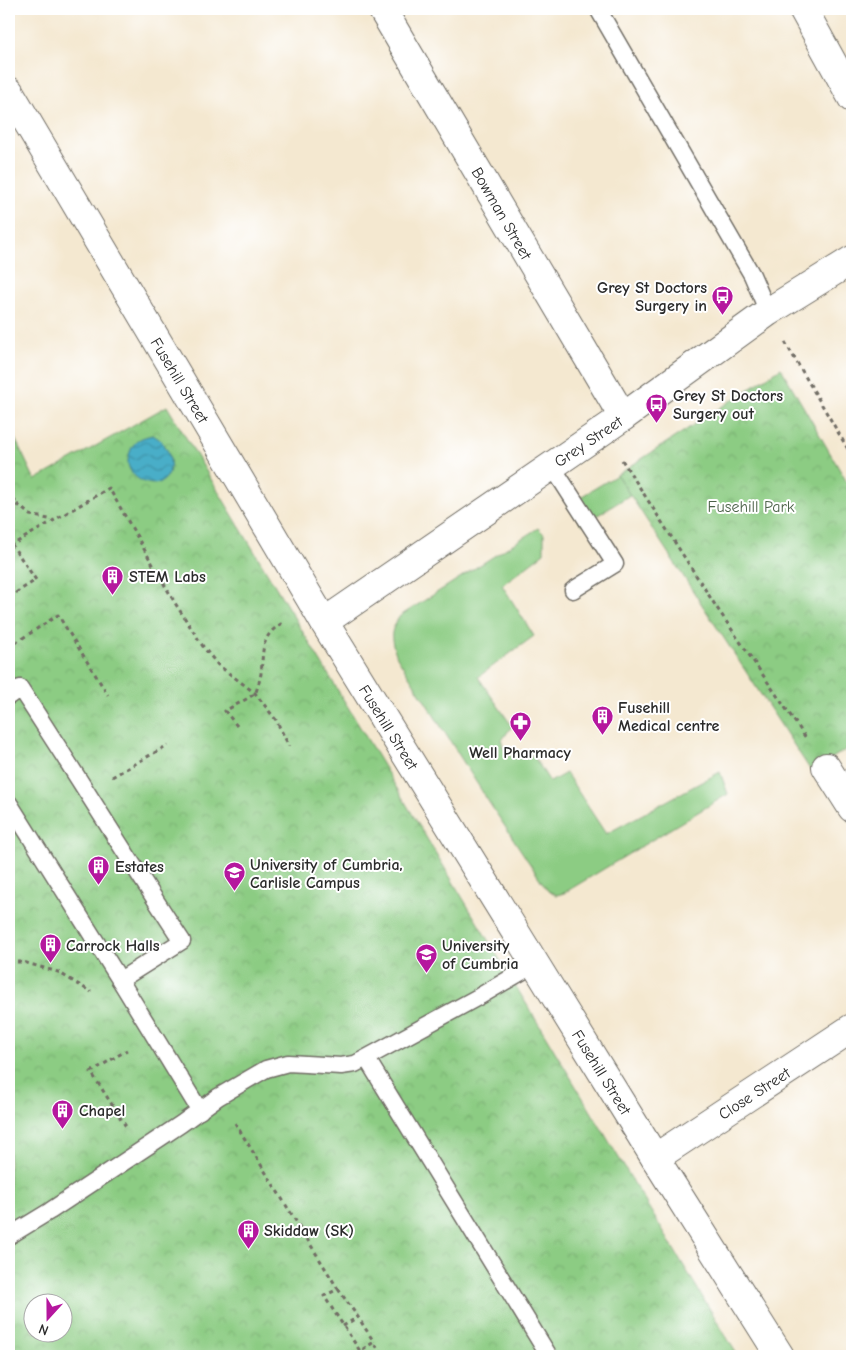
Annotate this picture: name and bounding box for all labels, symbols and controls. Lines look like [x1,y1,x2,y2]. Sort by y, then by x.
street label: Bowman Street [467,164,535,263]
place label: Grey St Doctors Surgery in [597,279,707,315]
bus stop icon: Grey St Doctors Surgery in [711,284,735,315]
street label: Fusehill Street [147,334,212,427]
place label: Grey St Doctors Surgery out [673,387,783,423]
bus stop icon: Grey St Doctors Surgery out [645,392,669,423]
street label: Grey Street [551,412,626,471]
park label: Fusehill Park [707,498,795,516]
building icon: STEM Labs [101,564,125,595]
place label: STEM Labs [129,568,206,586]
street label: Fusehill Street [355,682,422,774]
place label: Fusehill Medical centre [618,699,719,735]
building icon: Fusehill Medical centre [590,704,614,735]
pharmacy icon: Well Pharmacy [508,711,532,742]
place label: Well Pharmacy [469,744,571,762]
building icon: Estates [87,854,111,885]
place label: University of Cumbria, Carlisle Campus [250,856,403,892]
place label: Estates [115,858,164,876]
school or university icon: University of Cumbria, Carlisle Campus [222,861,246,892]
building icon: Carrock Halls [38,933,62,964]
place label: Carrock Halls [66,937,160,955]
place label: University of Cumbria [442,937,519,973]
school or university icon: University of Cumbria [414,942,438,973]
street label: Fusehill Street [568,1027,635,1119]
street label: Close Street [715,1064,794,1124]
building icon: Chapel [51,1098,75,1129]
place label: Chapel [79,1102,125,1120]
building icon: Skiddaw (SK) [236,1218,260,1249]
place label: Skiddaw (SK) [264,1222,354,1240]
north arrow [22,1292,72,1342]
text: N [36,1320,51,1339]

